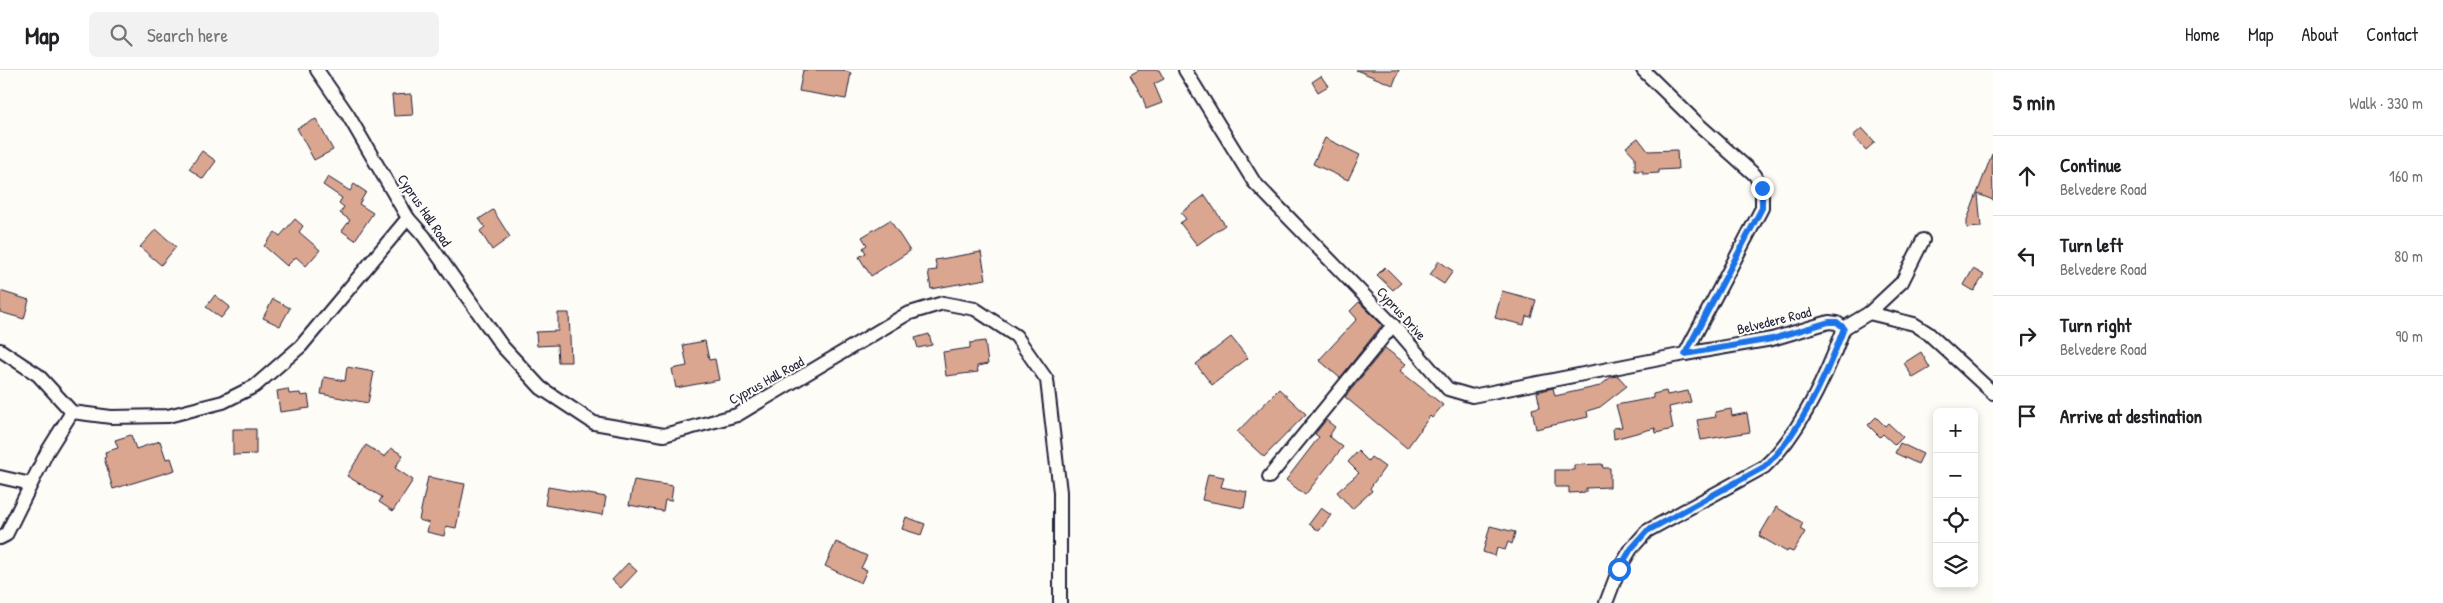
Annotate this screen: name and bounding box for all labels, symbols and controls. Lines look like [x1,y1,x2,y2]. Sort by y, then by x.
search box [89,12,439,57]
text: Map [25,19,59,51]
icon: search [107,21,135,49]
text: Search here [147,22,228,48]
text: Home [2185,22,2220,47]
text: Map [2248,22,2273,47]
text: About [2301,22,2338,47]
text: Contact [2366,22,2418,47]
text: 5 min [2013,88,2055,117]
text: Walk · 330 m [2349,92,2423,114]
text: Continue [2060,152,2121,178]
icon: ahead [2013,162,2041,190]
text: 160 m [2389,165,2423,187]
street label: Cyprus Hall Road [393,170,457,251]
route end [1751,177,1774,200]
text: Belvedere Road [2060,178,2147,200]
text: Turn left [2060,232,2123,258]
icon: left [2013,242,2041,270]
text: 80 m [2394,245,2423,267]
text: Belvedere Road [2060,258,2147,280]
street label: Cyprus Drive [1372,282,1431,345]
street label: Belvedere Road [1735,301,1814,338]
text: Turn right [2060,312,2131,338]
icon: right [2013,322,2041,350]
text: 90 m [2395,325,2423,347]
text: Belvedere Road [2060,338,2147,360]
street label: Cyprus Hall Road [725,351,808,409]
icon: arrive [2013,402,2041,430]
text: Arrive at destination [2060,403,2202,429]
map controls [1933,408,1978,588]
button: + [1933,408,1978,453]
button: − [1933,453,1978,498]
button: locate [1933,498,1978,543]
button: layers [1933,543,1978,588]
route start [1608,558,1631,581]

